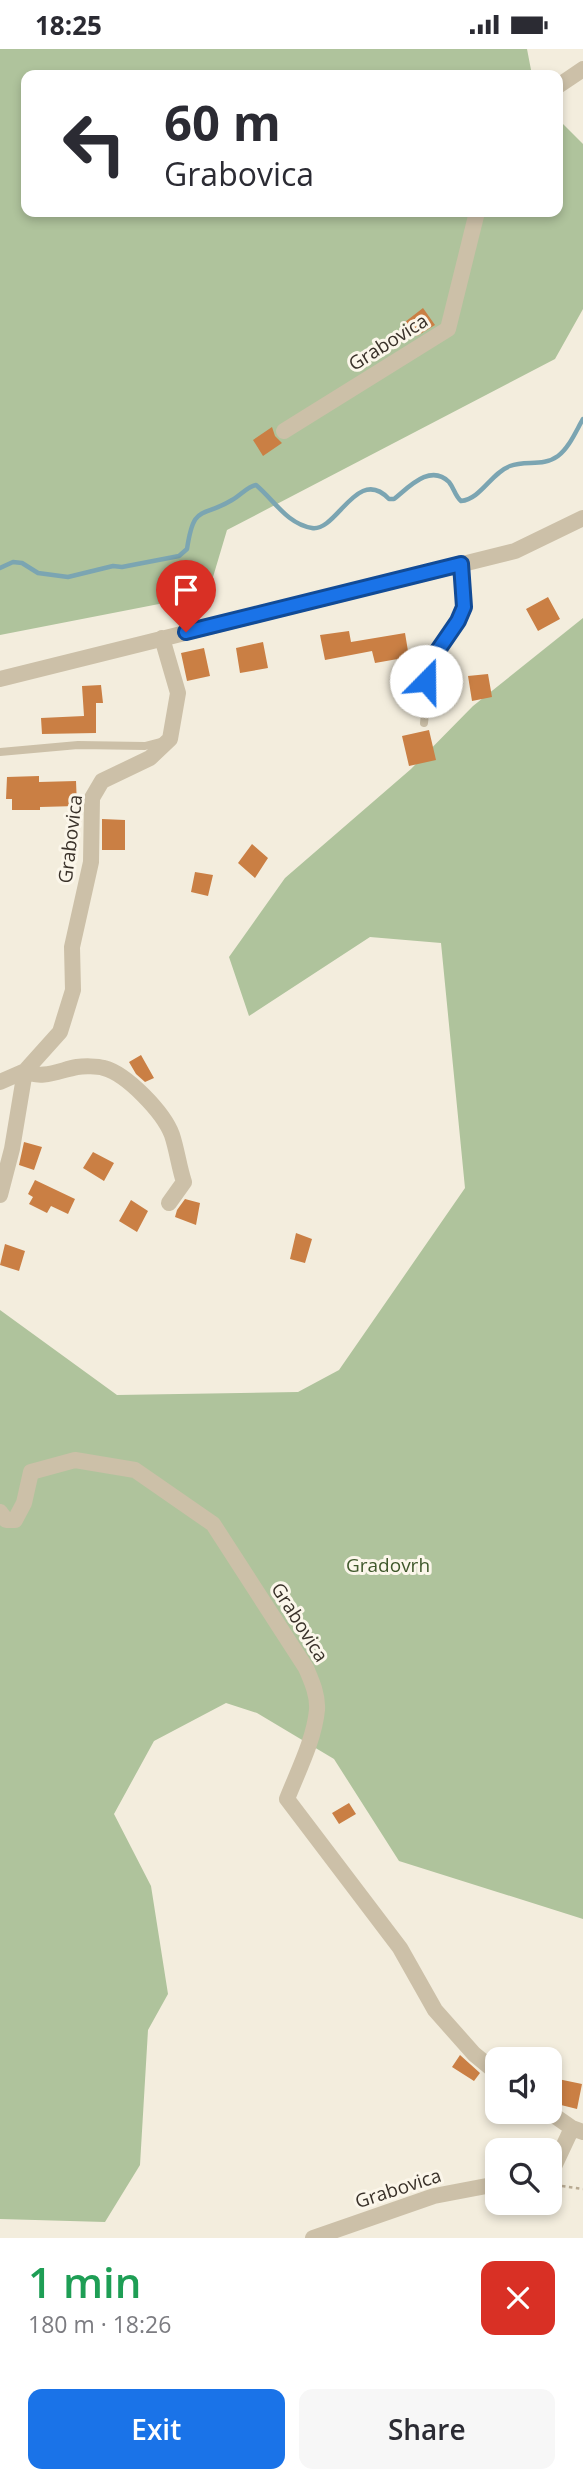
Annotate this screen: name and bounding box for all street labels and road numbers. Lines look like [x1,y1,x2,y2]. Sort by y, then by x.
street label: Grabovica [343,307,433,377]
street label: Grabovica [52,793,88,885]
street label: Grabovica [265,1577,335,1667]
street label: Grabovica [352,2162,444,2214]

